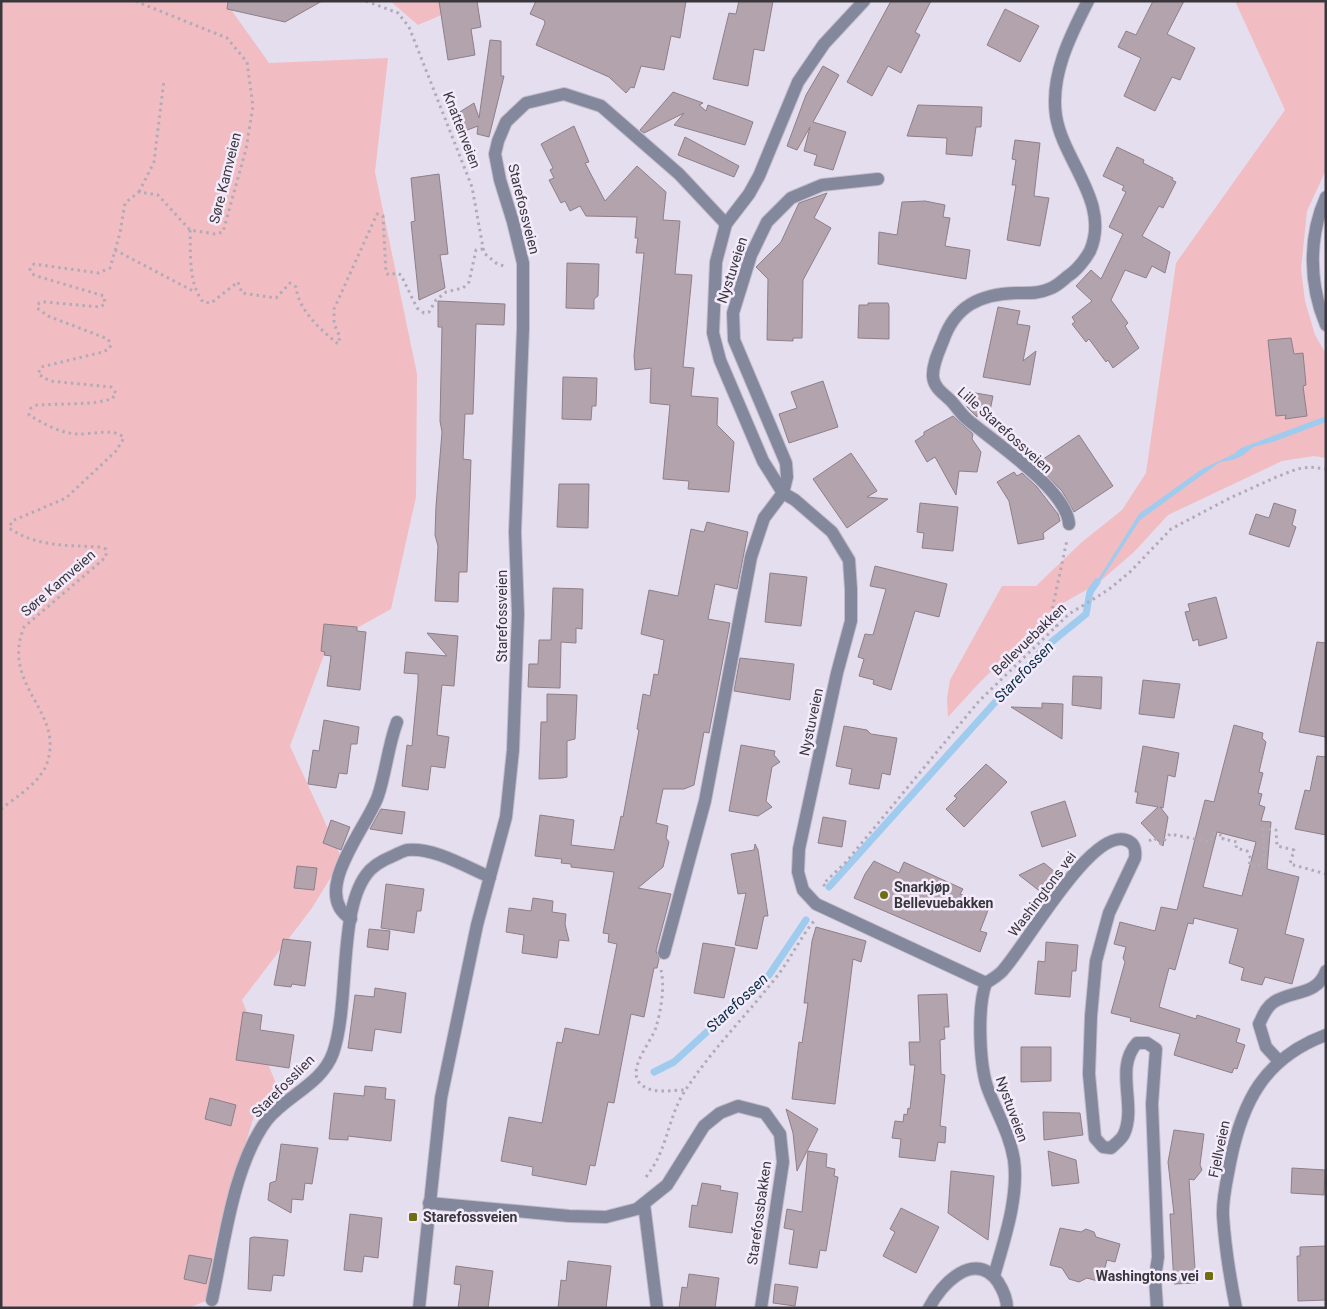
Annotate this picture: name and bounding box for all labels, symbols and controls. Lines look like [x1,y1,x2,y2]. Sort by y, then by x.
street label: Knattenveien [440,89,484,171]
street label: Søre Kamveien [206,131,244,225]
street label: Starefossveien [505,162,543,256]
street label: Nystuveien [714,235,750,305]
street label: Lille Starefossveien [955,384,1055,476]
street label: Søre Kamveien [18,546,98,620]
street label: Starefossveien [494,570,510,662]
street label: Bellevuebakken [989,600,1069,678]
water label: Starefossen [990,638,1058,706]
street label: Nystuveien [796,687,826,757]
street label: Washingtons vei [1005,848,1079,940]
place label: Snarkjøp Bellevuebakken [894,879,994,911]
marker: Snarkjøp Bellevuebakken [878,889,890,901]
water label: Starefossen [702,970,772,1036]
street label: Starefosslien [248,1051,318,1121]
street label: Nystuveien [993,1074,1031,1144]
street label: Fjellveien [1205,1119,1233,1179]
street label: Starefossbakken [744,1160,774,1266]
place label: Starefossveien [423,1209,518,1225]
marker: Starefossveien [407,1211,419,1223]
place label: Washingtons vei [1096,1268,1199,1284]
marker: Washingtons vei [1203,1270,1215,1282]

